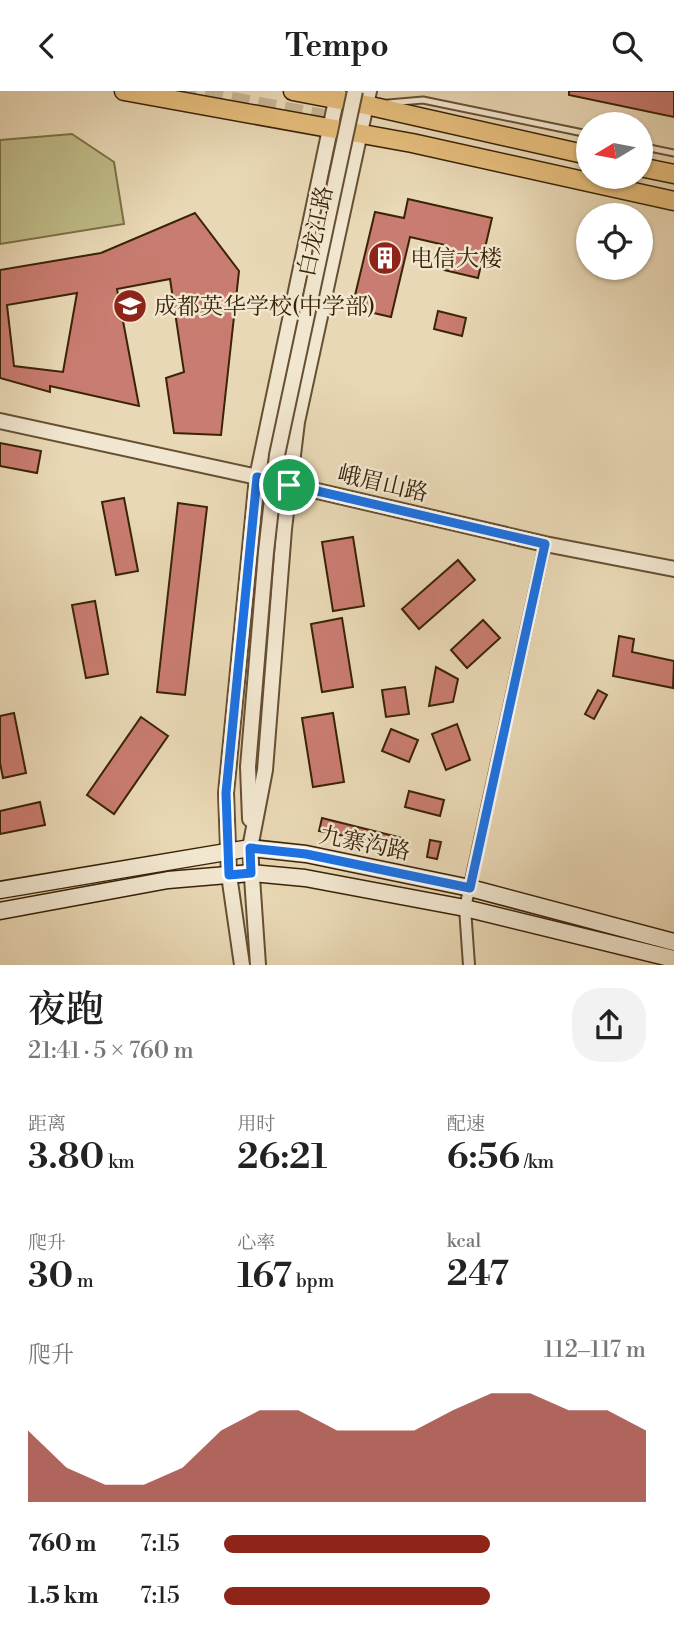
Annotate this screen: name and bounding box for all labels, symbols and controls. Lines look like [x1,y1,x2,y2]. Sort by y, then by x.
text: Tempo [285,26,389,66]
icon: back [28,27,66,65]
icon: search [608,27,646,65]
north arrow [576,112,653,189]
map controls [576,112,653,280]
street label: 白龙江路 [293,183,339,279]
button: locate [576,203,653,280]
building icon: 电信大楼 [366,239,404,277]
place label: 电信大楼 [410,245,502,273]
school or university icon: 成都英华学校(中学部) [111,287,149,325]
place label: 成都英华学校(中学部) [154,293,375,321]
pin [259,455,319,515]
street label: 峨眉山路 [335,460,431,508]
icon: arrive [270,466,308,504]
street label: 九寨沟路 [317,821,413,867]
text: 夜跑 [28,987,104,1034]
button: share [572,988,646,1062]
text: 21:41 · 5 × 760 m [28,1037,194,1065]
text: 距离 [28,1112,66,1136]
text: 用时 [237,1112,275,1136]
text: 配速 [447,1112,485,1136]
text: 3.80 [28,1136,104,1179]
text: 26:21 [237,1136,327,1179]
text: 6:56 [447,1136,520,1179]
text: km [104,1150,135,1174]
text: /km [520,1150,554,1174]
text: kcal [447,1229,481,1253]
text: 爬升 [28,1231,66,1255]
text: 心率 [237,1231,275,1255]
text: 247 [447,1253,509,1296]
text: 30 [28,1255,73,1298]
text: 167 [237,1255,292,1298]
text: m [73,1269,94,1293]
text: bpm [292,1269,334,1293]
text: 112–117 m [544,1336,646,1364]
text: 爬升 [28,1341,74,1369]
text: 760 m [28,1530,96,1558]
text: 7:15 [140,1530,180,1558]
text: 1.5 km [28,1582,99,1610]
text: 7:15 [140,1582,180,1610]

